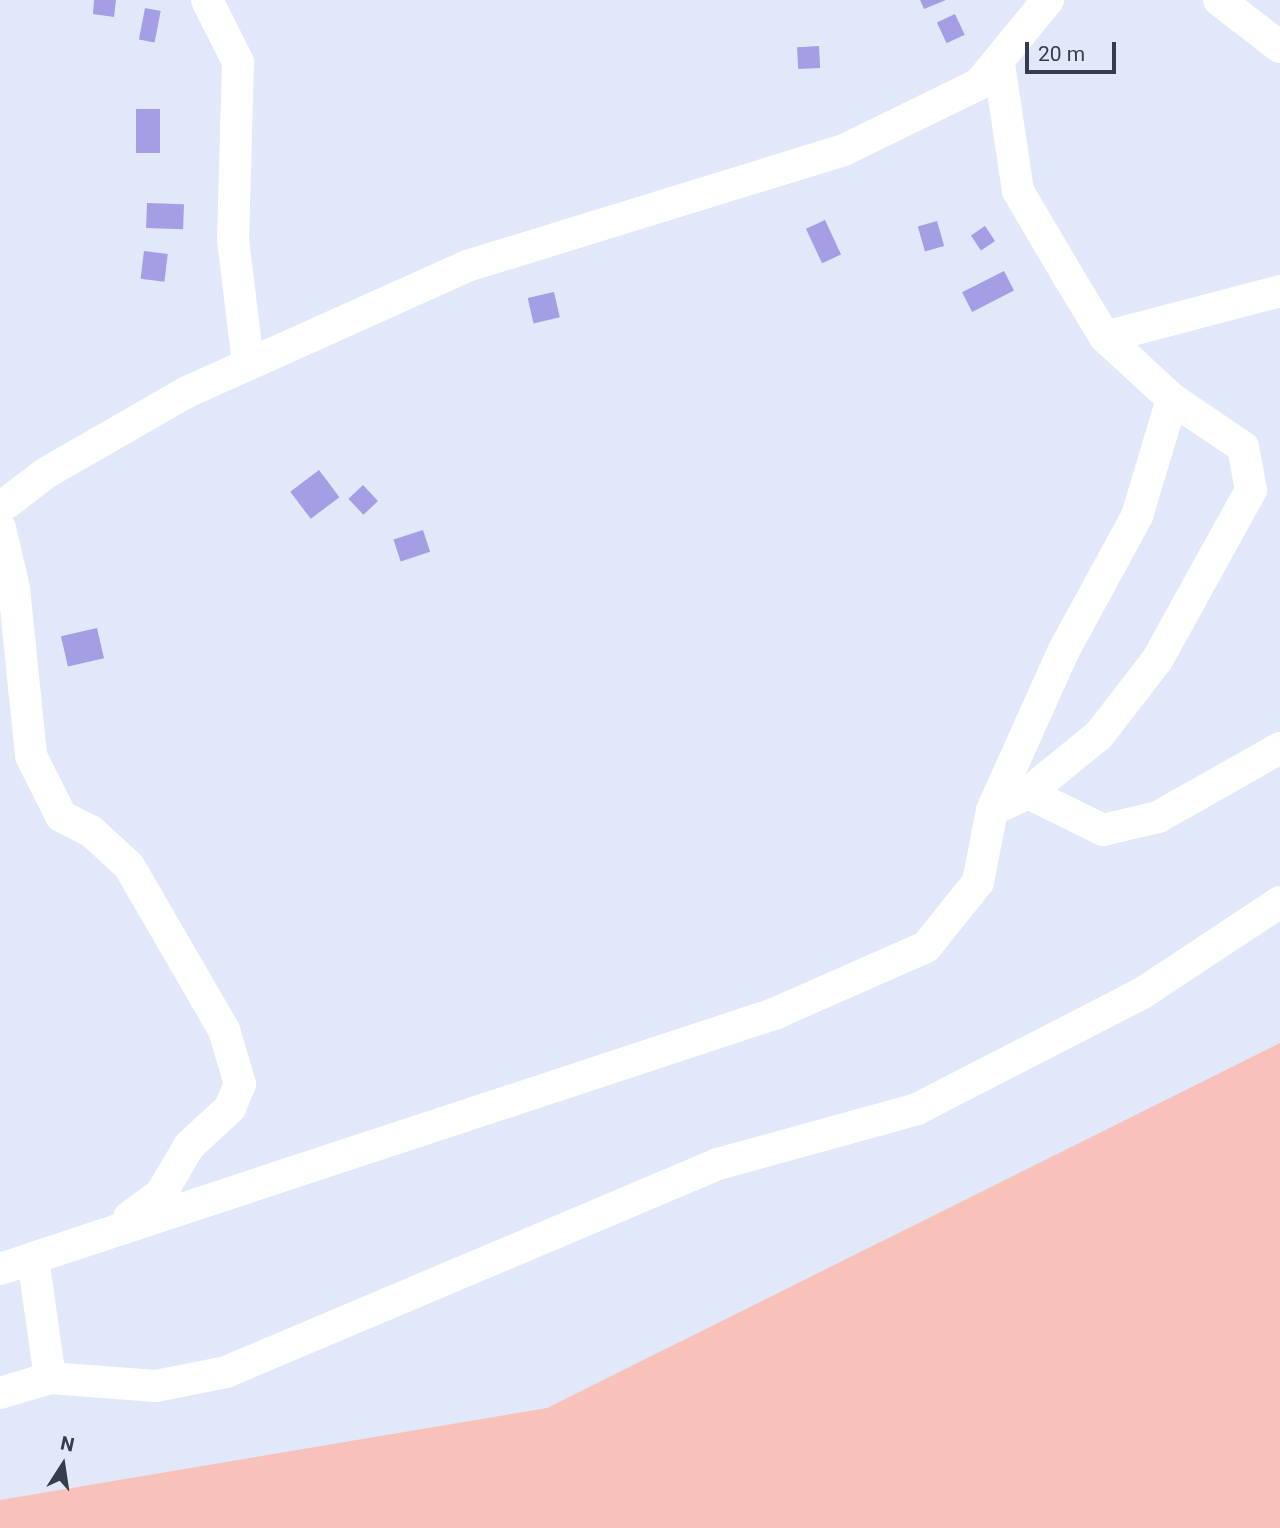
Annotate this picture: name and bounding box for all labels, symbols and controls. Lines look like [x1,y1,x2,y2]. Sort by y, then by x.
scale bar [1028,28,1119,72]
text: 20 m [1038,42,1085,66]
north arrow [28,1430,98,1500]
text: N [59,1431,76,1457]

